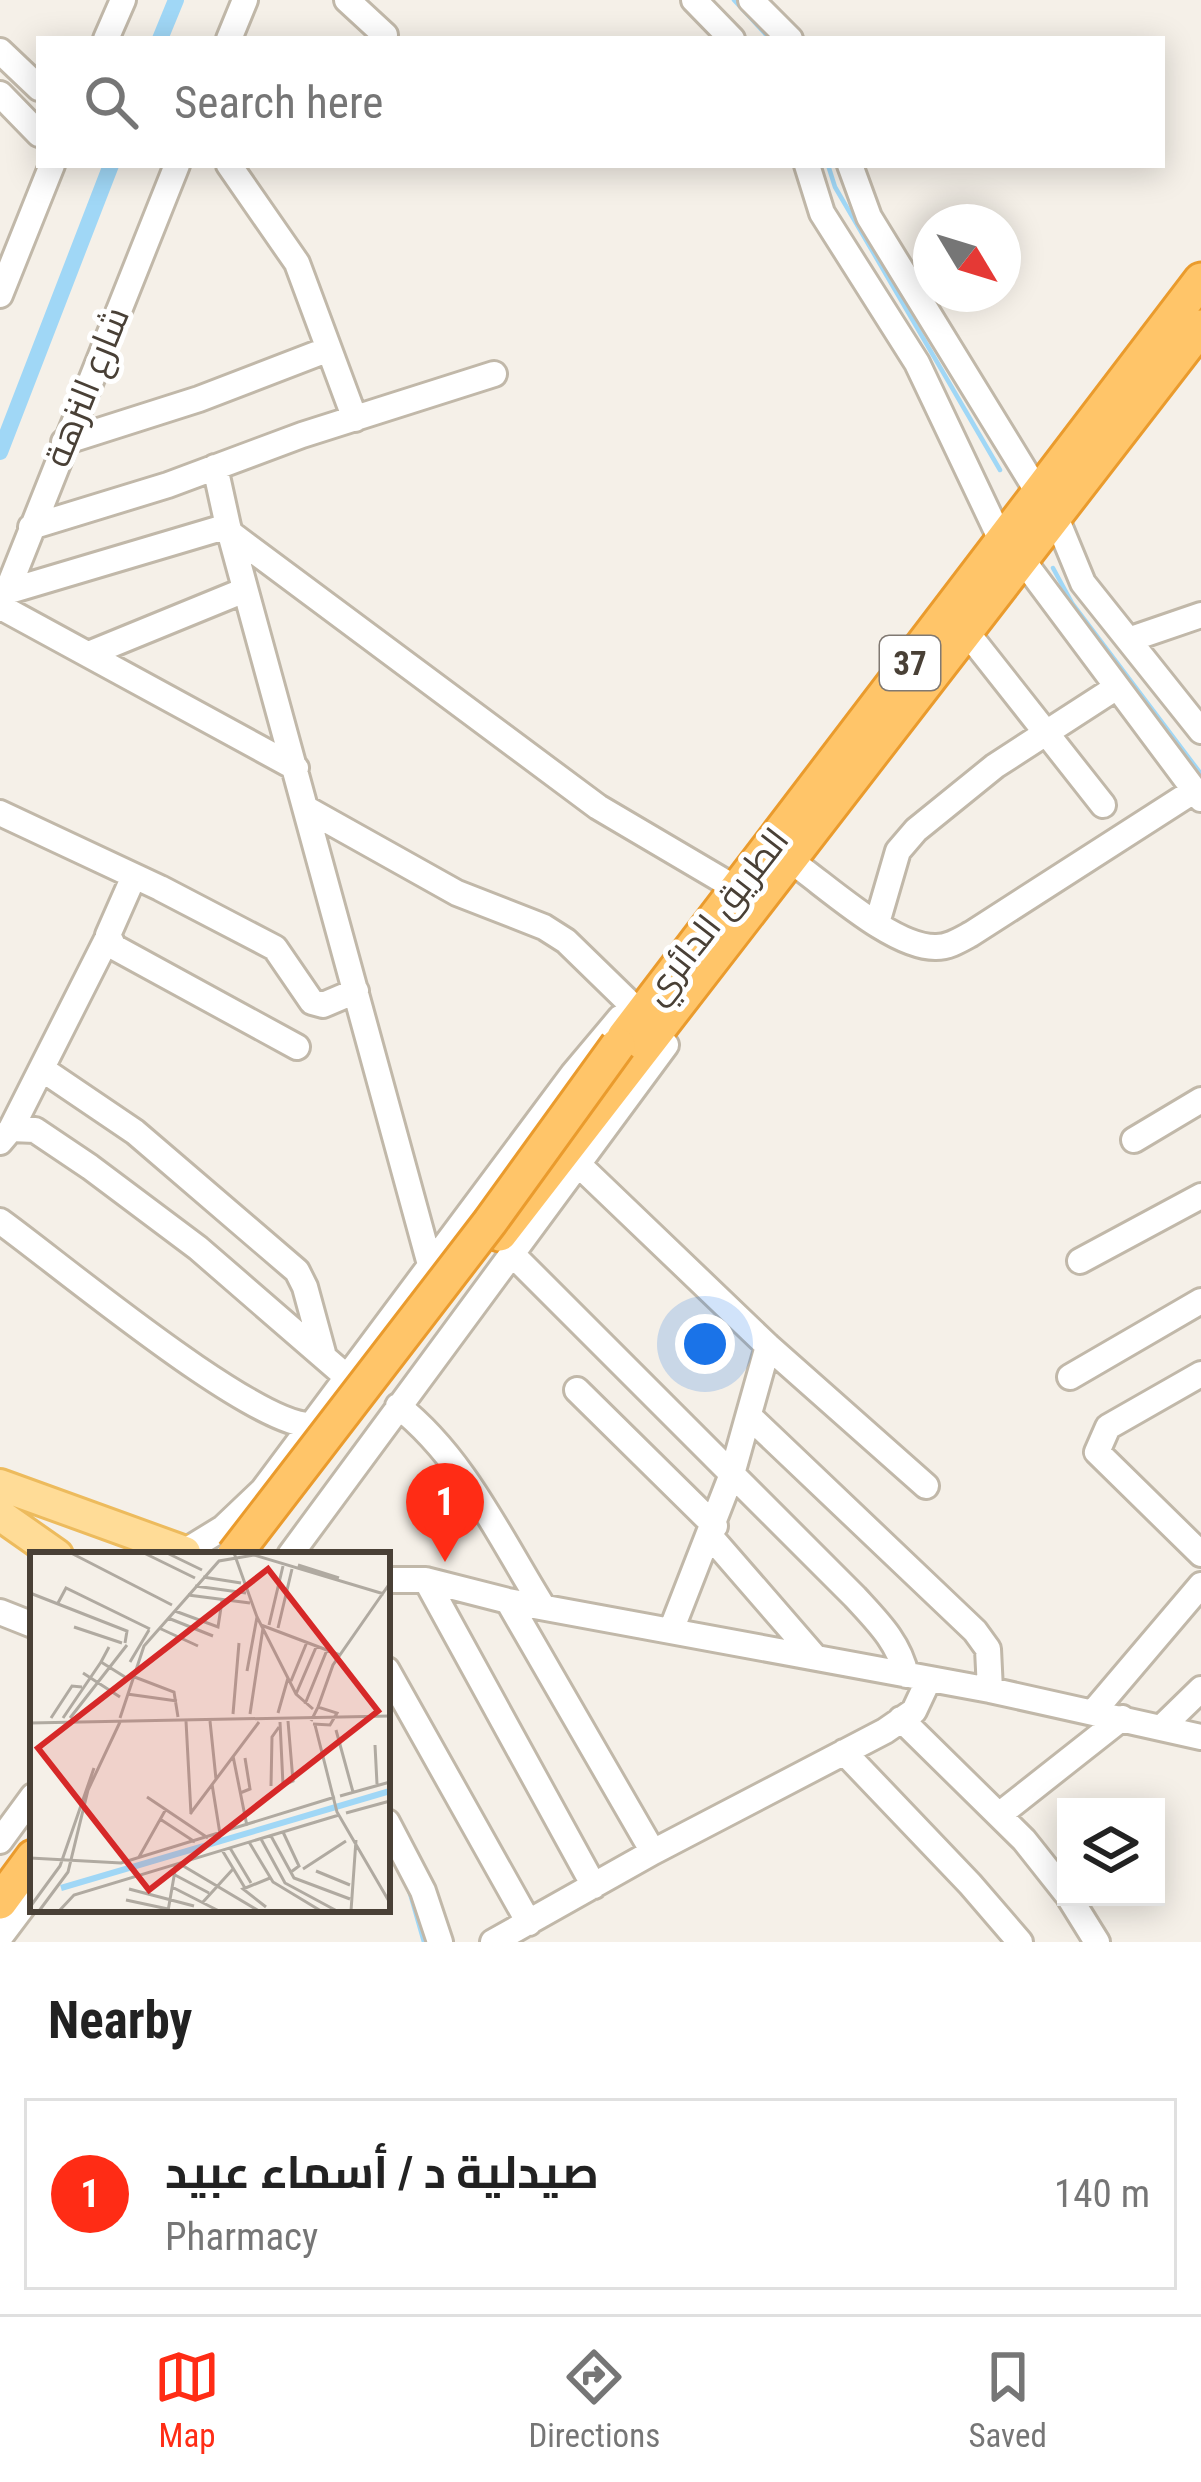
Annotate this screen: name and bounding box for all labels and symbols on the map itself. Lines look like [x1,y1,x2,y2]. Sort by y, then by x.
north arrow [913,204,1021,312]
street label: شارع النزهة [36,301,141,474]
road number: 37 [880,636,940,690]
street label: الطريق الدائري [634,820,802,1016]
your location [675,1314,735,1374]
pin: 1 [406,1463,484,1562]
inset map [30,1552,390,1912]

